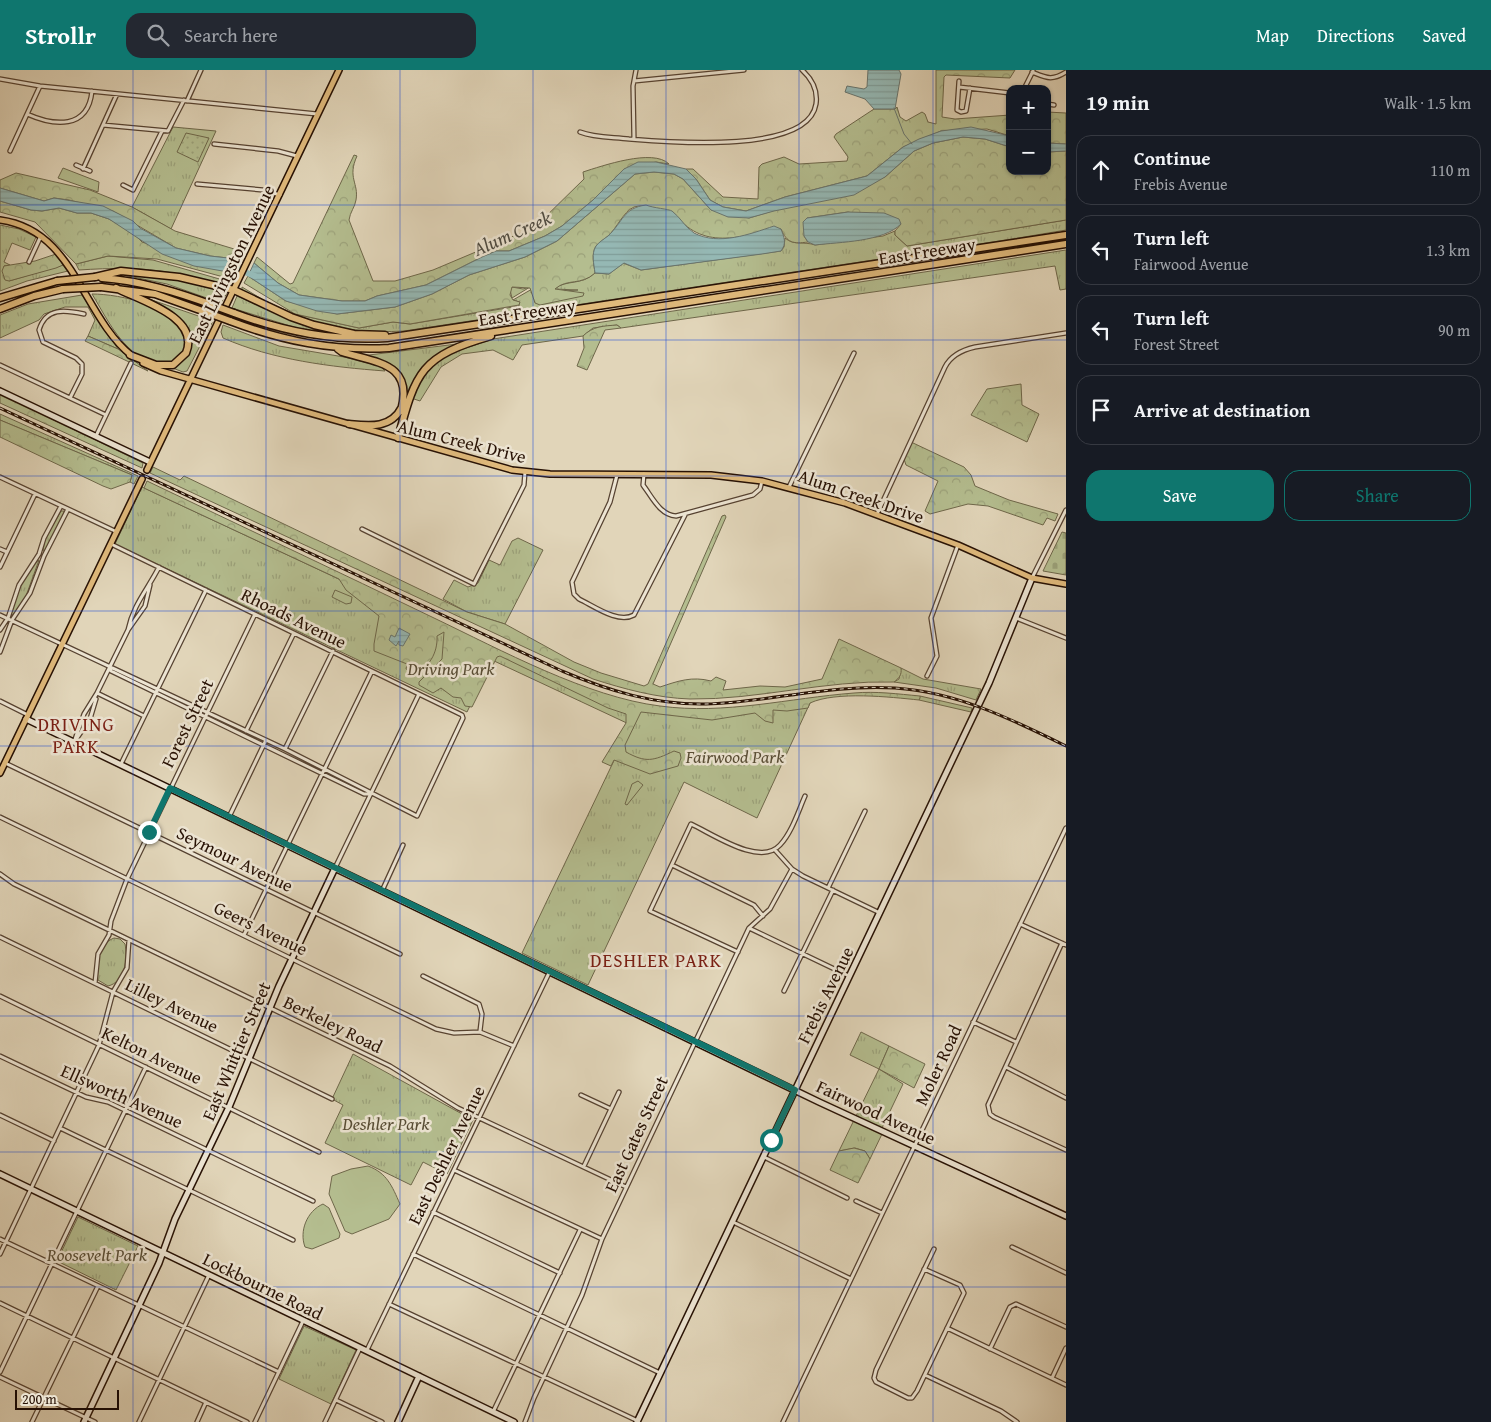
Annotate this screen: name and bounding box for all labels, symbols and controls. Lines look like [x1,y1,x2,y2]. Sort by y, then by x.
search box [126,13,476,58]
text: Strollr [25,18,96,53]
icon: search [144,21,172,49]
text: Search here [184,21,278,49]
text: Map [1256,22,1289,49]
text: Directions [1317,22,1394,49]
text: Saved [1422,22,1466,49]
map controls [1006,85,1051,175]
button: + [1006,85,1051,130]
text: 19 min [1086,87,1149,118]
text: Walk · 1.5 km [1384,91,1471,115]
button: − [1006,130,1051,175]
text: Continue [1134,144,1211,172]
icon: ahead [1087,156,1115,184]
text: 110 m [1430,158,1470,182]
text: Frebis Avenue [1134,172,1227,196]
street label: East Livingston Avenue [181,180,281,348]
water label: Alum Creek [468,203,556,263]
text: Turn left [1134,224,1209,252]
street label: East Freeway [877,230,977,272]
icon: left [1087,236,1115,264]
text: 1.3 km [1426,238,1470,262]
text: Fairwood Avenue [1134,252,1249,276]
street label: East Freeway [477,291,577,333]
text: Turn left [1134,304,1209,332]
icon: left [1087,316,1115,344]
text: 90 m [1438,318,1470,342]
text: Forest Street [1134,332,1219,356]
icon: arrive [1087,396,1115,424]
text: Arrive at destination [1134,396,1310,424]
street label: Alum Creek Drive [395,412,529,470]
street label: Alum Creek Drive [794,462,928,530]
button: Save [1086,470,1274,521]
button: Share [1284,470,1471,521]
street label: Rhoads Avenue [237,581,351,655]
park label: Driving Park [406,655,495,682]
street label: Forest Street [154,673,220,772]
district label: DRIVING PARK [37,710,115,760]
park label: Fairwood Park [685,743,785,770]
street label: Seymour Avenue [172,819,298,899]
route end [138,821,161,844]
street label: Geers Avenue [210,894,312,962]
street label: Frebis Avenue [790,942,860,1048]
district label: DESHLER PARK [590,946,722,974]
street label: Lilley Avenue [121,971,223,1039]
street label: East Whittier Street [195,977,278,1125]
street label: Berkeley Road [279,988,388,1060]
street label: Kelton Avenue [97,1019,207,1091]
street label: Moler Road [907,1020,969,1110]
street label: Ellsworth Avenue [57,1057,187,1135]
street label: East Gates Street [597,1071,675,1197]
street label: Fairwood Avenue [812,1073,940,1151]
street label: East Deshler Avenue [401,1081,491,1229]
park label: Deshler Park [342,1110,430,1137]
route start [760,1129,783,1152]
park label: Roosevelt Park [46,1241,148,1268]
street label: Lockbourne Road [198,1245,328,1327]
scale bar [15,1387,119,1410]
text: 200 m [22,1389,57,1409]

